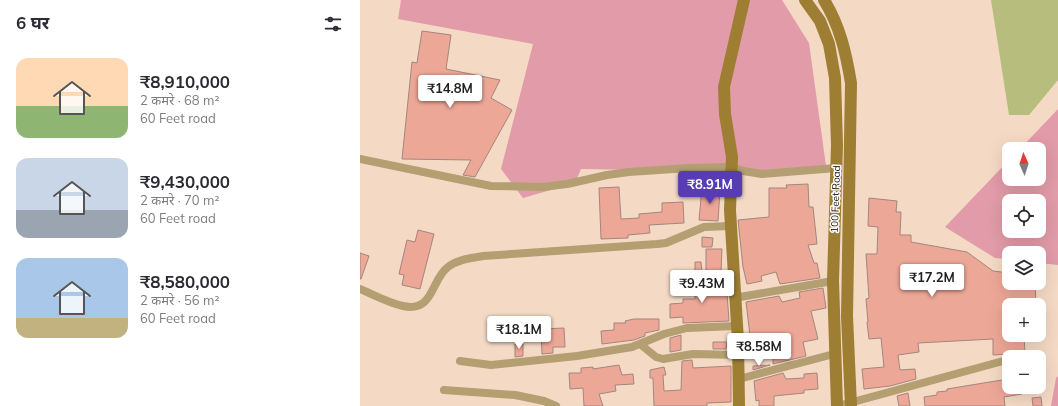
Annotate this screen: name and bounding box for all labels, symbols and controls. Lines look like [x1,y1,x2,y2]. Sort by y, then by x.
text: 6 घर [16,12,49,33]
icon: filters [322,13,344,35]
text: ₹8,910,000 [140,71,230,92]
icon: home [48,74,96,122]
pin: ₹14.8M [417,75,483,109]
text: ₹14.8M [427,80,473,96]
text: 2 कमरे · 68 m² [140,92,219,108]
text: 60 Feet road [140,110,216,126]
north arrow [1002,142,1046,186]
map controls [1002,142,1046,394]
street label: 100 Feet Road [828,165,843,233]
text: ₹9,430,000 [140,171,230,192]
pin: ₹8.91M [677,171,743,205]
icon: home [48,174,96,222]
text: ₹8.91M [687,176,733,192]
text: 2 कमरे · 70 m² [140,192,219,208]
button: locate [1002,194,1046,238]
text: 60 Feet road [140,210,216,226]
button: layers [1002,246,1046,290]
pin: ₹17.2M [899,264,965,298]
text: ₹17.2M [909,269,955,285]
pin: ₹9.43M [669,270,735,304]
text: ₹8,580,000 [140,271,230,292]
icon: home [48,274,96,322]
text: ₹9.43M [679,275,725,291]
text: 2 कमरे · 56 m² [140,292,219,308]
button: + [1002,298,1046,342]
text: 60 Feet road [140,310,216,326]
pin: ₹18.1M [486,316,552,350]
text: ₹18.1M [496,321,542,337]
pin: ₹8.58M [726,333,792,367]
text: ₹8.58M [736,338,782,354]
button: − [1002,350,1046,394]

